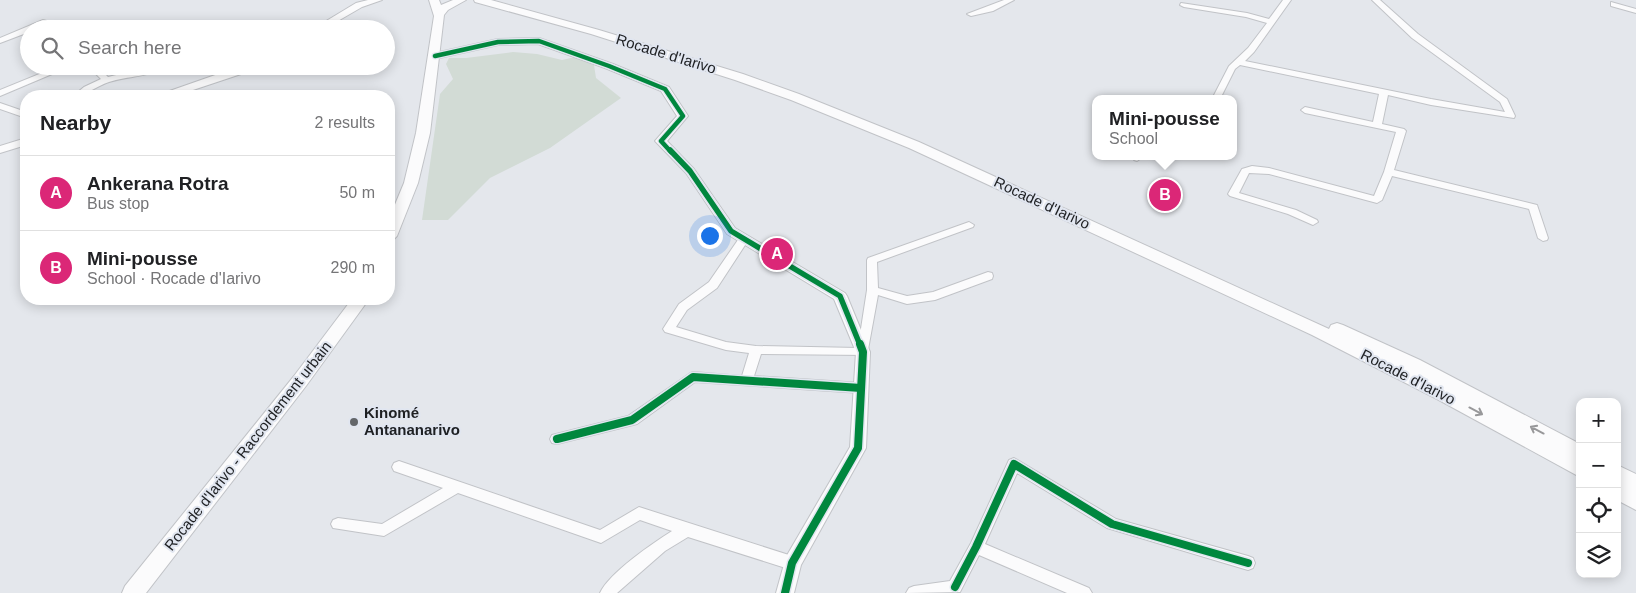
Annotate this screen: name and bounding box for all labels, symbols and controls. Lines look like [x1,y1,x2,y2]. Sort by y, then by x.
search box [20,20,395,75]
street label: Rocade d'Iarivo [614,30,718,77]
icon: search [38,34,66,62]
text: Search here [78,37,182,58]
popup [1092,95,1237,160]
text: Mini-pousse [1109,108,1220,129]
text: Nearby [40,111,111,134]
text: 2 results [315,114,375,131]
text: School [1109,130,1158,147]
text: Ankerana Rotra [87,173,229,194]
street label: Rocade d'Iarivo [992,173,1093,232]
pin: B [1149,176,1181,214]
text: A [50,184,62,201]
text: 50 m [339,184,375,201]
text: Bus stop [87,195,149,212]
your location [697,223,723,249]
pin: A [761,235,793,273]
text: Mini-pousse [87,248,198,269]
text: B [50,259,62,276]
text: 290 m [331,259,375,276]
text: School · Rocade d'Iarivo [87,270,261,287]
street label: Rocade d'Iarivo - Raccordement urbain [161,338,334,554]
street label: Rocade d'Iarivo [1358,345,1458,408]
map controls [1576,398,1621,578]
button: + [1576,398,1621,443]
place label: Kinomé Antananarivo [364,404,460,438]
one-way arrow [1468,407,1483,417]
marker: Kinomé Antananarivo [348,416,360,428]
one-way arrow [1530,425,1545,434]
button: − [1576,443,1621,488]
button: locate [1576,488,1621,533]
button: layers [1576,533,1621,578]

